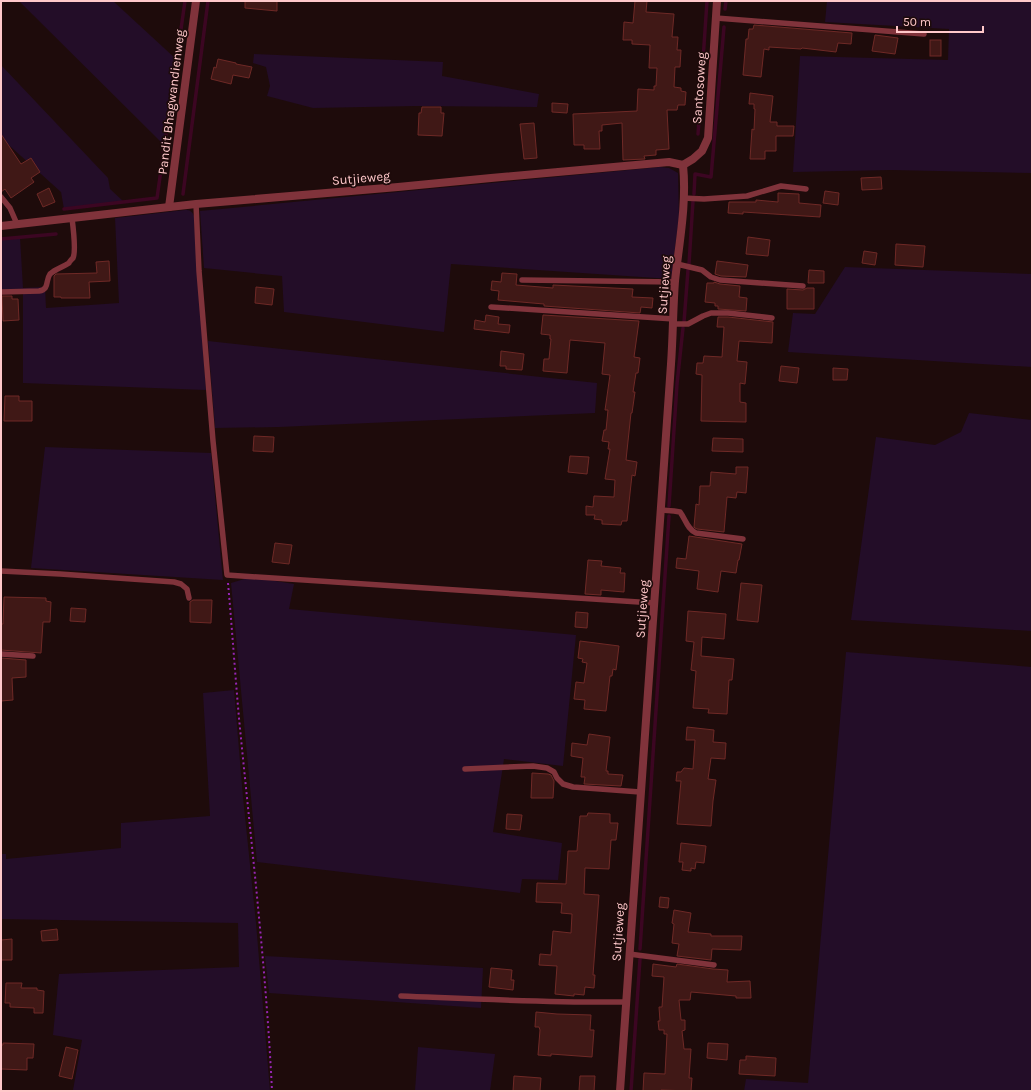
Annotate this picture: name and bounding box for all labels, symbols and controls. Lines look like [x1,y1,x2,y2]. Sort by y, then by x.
scale bar [897,8,983,34]
text: 50 m [903,15,931,29]
street label: Pandit Bhagwandienweg [155,28,187,175]
street label: Santosoweg [689,51,709,125]
street label: Sutjieweg [331,168,392,188]
street label: Sutjieweg [654,255,674,315]
street label: Sutjieweg [632,579,652,639]
street label: Sutjieweg [608,902,628,962]

